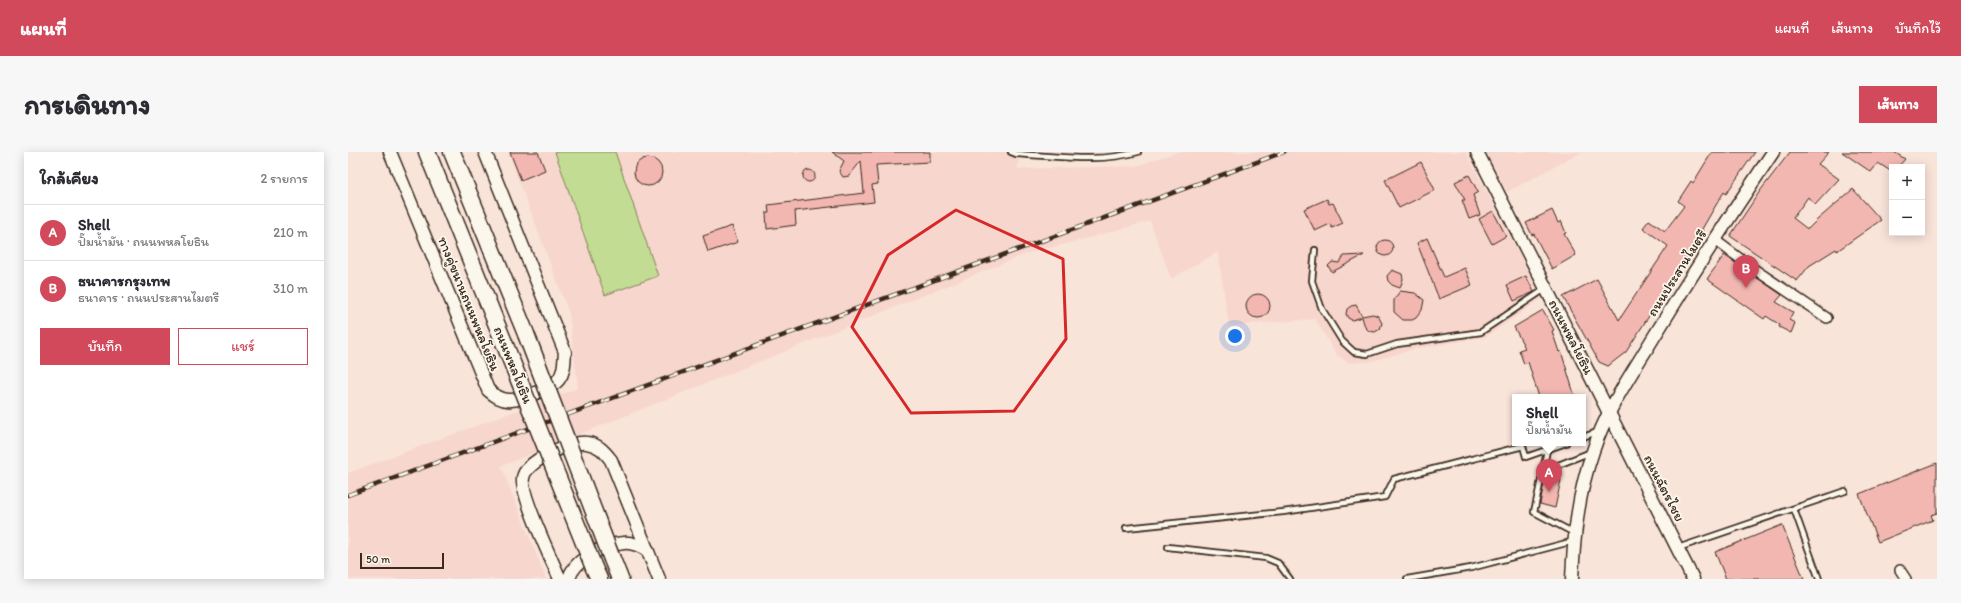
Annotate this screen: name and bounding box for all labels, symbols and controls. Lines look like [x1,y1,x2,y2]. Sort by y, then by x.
text: แผนที่ [20,17,67,40]
text: แผนที่ [1775,20,1809,37]
text: เส้นทาง [1831,20,1873,37]
text: บันทึกไว้ [1895,20,1941,37]
button: เส้นทาง [1859,86,1937,123]
text: การเดินทาง [24,87,150,121]
map controls [1889,164,1925,236]
button: + [1889,164,1925,200]
text: ใกล้เคียง [40,168,99,188]
text: 2 รายการ [261,171,308,186]
button: − [1889,200,1925,236]
text: Shell [78,216,110,234]
text: A [49,225,57,240]
text: 210 m [273,225,308,240]
street label: ถนนประสานไมตรี [1643,226,1711,320]
text: ปั๊มน้ำมัน · ถนนพหลโยธิน [78,234,209,249]
street label: ทางคู่ขนานถนนพหลโยธิน [433,234,504,374]
pin: B [1733,255,1759,288]
text: ธนาคารกรุงเทพ [78,272,171,290]
text: B [49,281,57,296]
text: 310 m [273,281,308,296]
text: ธนาคาร · ถนนประสานไมตรี [78,290,219,305]
street label: ถนนพหลโยธิน [1545,297,1597,378]
street label: ถนนพหลโยธิน [490,324,536,406]
your location [1225,326,1245,346]
button: บันทึก [40,328,170,365]
button: แชร์ [178,328,308,365]
popup [1512,394,1586,446]
text: Shell [1526,404,1558,422]
text: ปั๊มน้ำมัน [1526,422,1572,437]
street label: ถนนฉัตรไชย [1640,452,1688,524]
pin: A [1536,459,1562,492]
scale bar [360,551,444,570]
text: 50 m [366,553,390,566]

